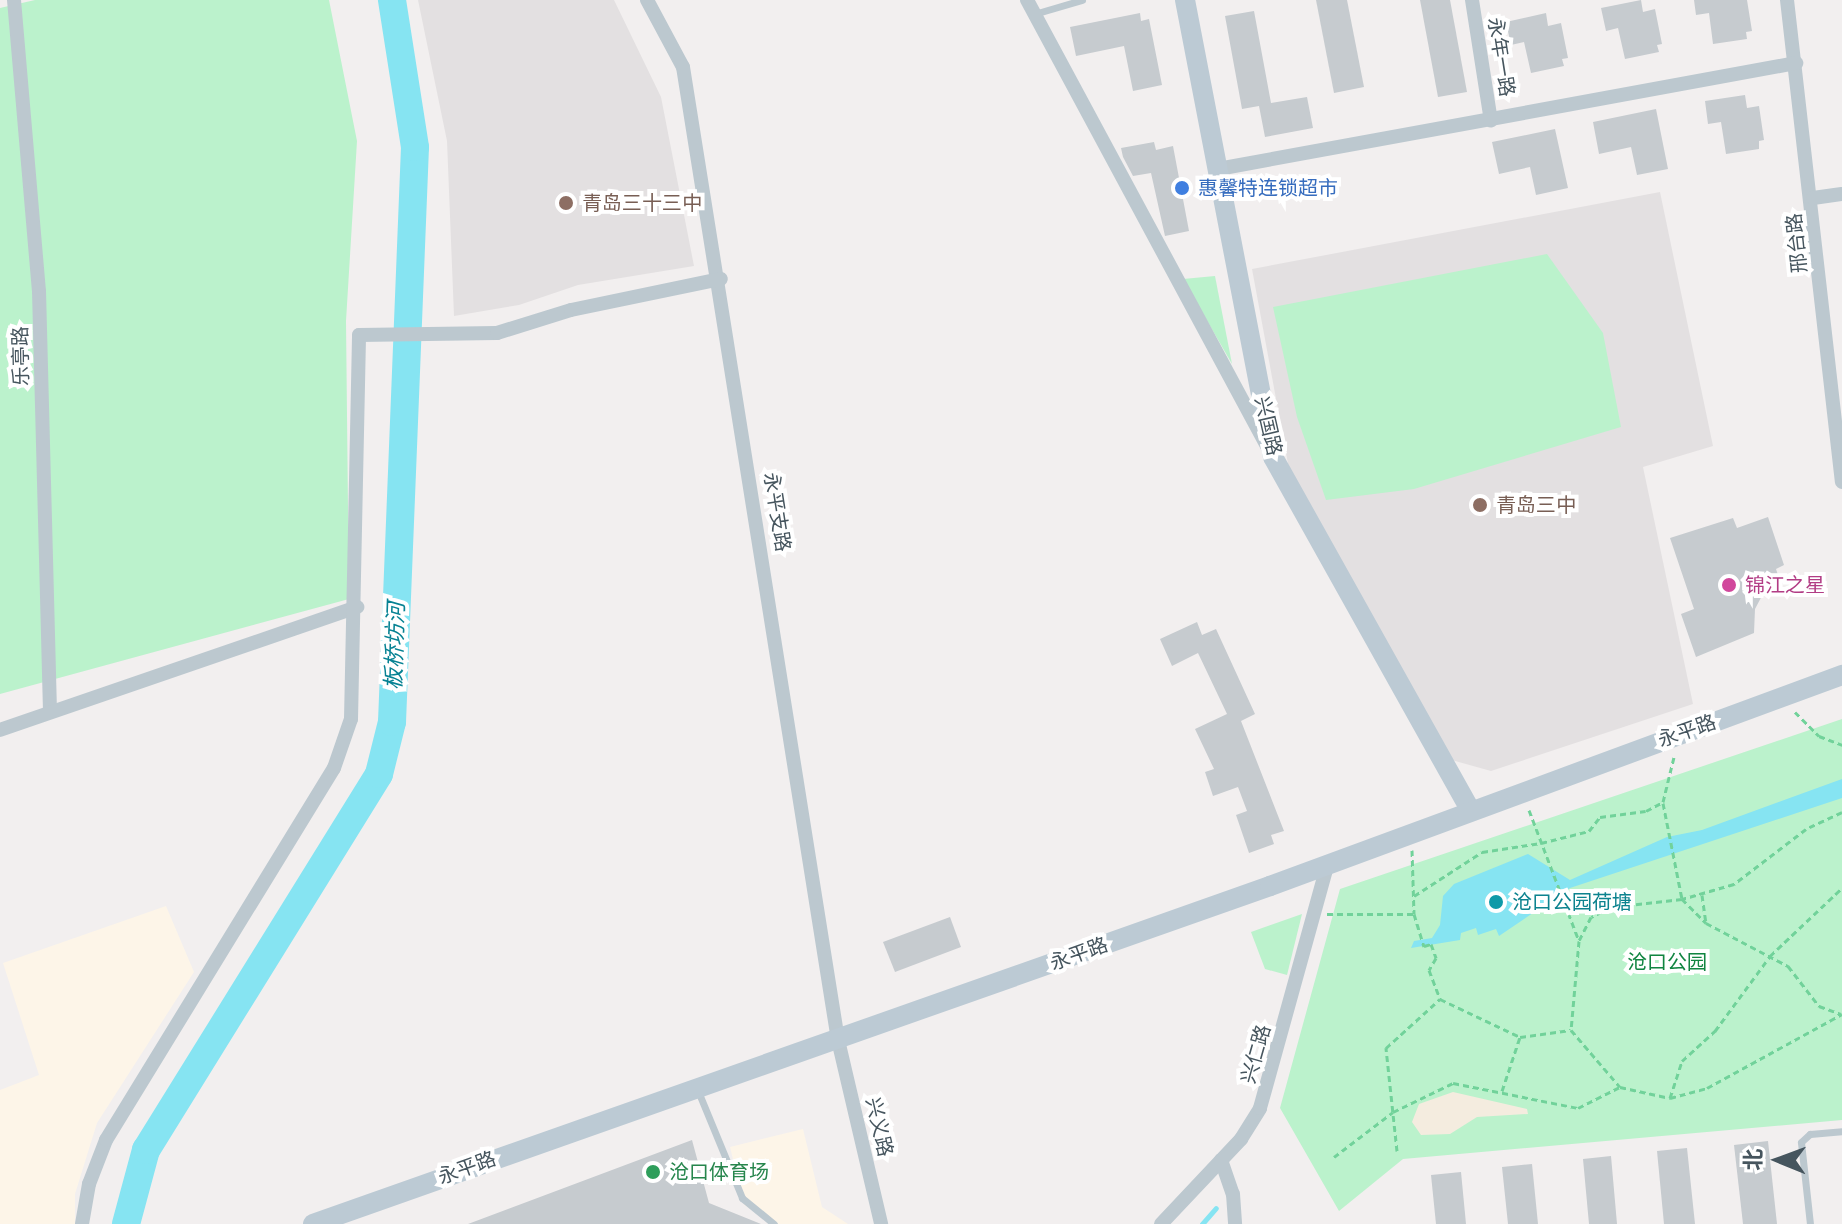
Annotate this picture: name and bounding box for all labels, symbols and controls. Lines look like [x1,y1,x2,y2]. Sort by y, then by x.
street label: 永年一路 [1483,16,1519,98]
place label: 惠馨特连锁超市 [1198,176,1338,200]
marker: 惠馨特连锁超市 [1173,179,1191,197]
place label: 青岛三十三中 [582,191,702,215]
marker: 青岛三十三中 [557,194,575,212]
street label: 邢台路 [1782,212,1812,274]
street label: 乐亭路 [8,326,34,386]
street label: 兴国路 [1250,394,1286,458]
street label: 永平支路 [759,471,795,553]
place label: 青岛三中 [1496,493,1576,517]
marker: 青岛三中 [1471,496,1489,514]
place label: 锦江之星 [1745,573,1825,597]
marker: 锦江之星 [1720,576,1738,594]
water label: 板桥坊河 [380,602,410,690]
street label: 永平路 [1655,710,1719,752]
place label: 沧口公园荷塘 [1512,890,1632,914]
marker: 沧口公园荷塘 [1487,893,1505,911]
street label: 永平路 [1047,932,1111,976]
park label: 沧口公园 [1627,950,1707,974]
street label: 兴仁路 [1236,1022,1276,1086]
street label: 兴义路 [861,1095,897,1159]
north arrow [1738,1120,1818,1200]
street label: 永平路 [435,1146,499,1190]
text: 北 [1740,1148,1767,1171]
place label: 沧口体育场 [669,1160,769,1184]
marker: 沧口体育场 [644,1163,662,1181]

